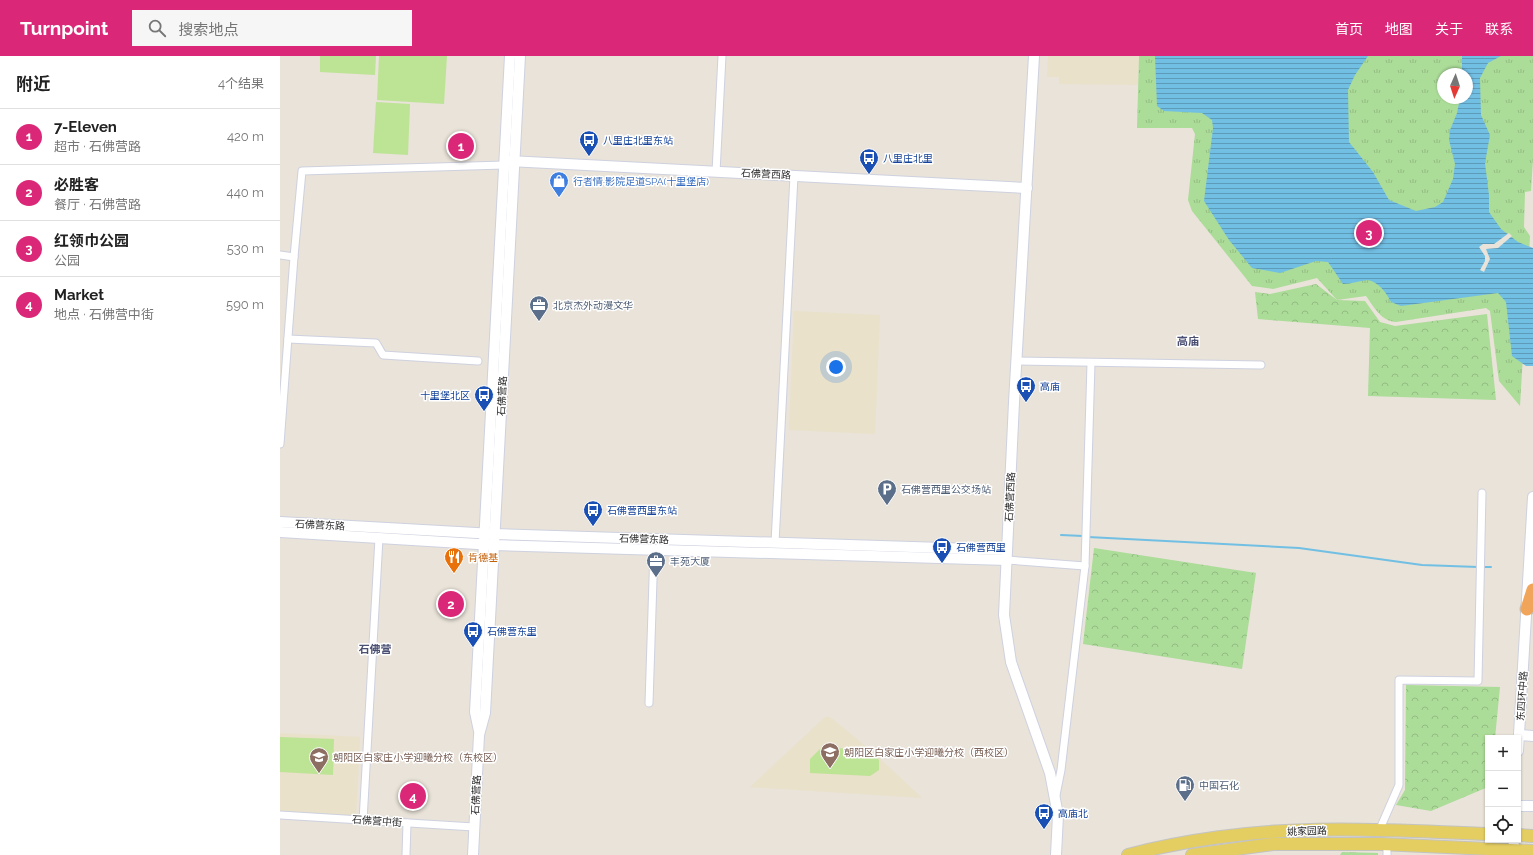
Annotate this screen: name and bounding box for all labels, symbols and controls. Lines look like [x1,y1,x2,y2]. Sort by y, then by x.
search box [132,10,412,46]
text: Turnpoint [20,17,108,39]
icon: search [146,17,168,39]
text: 搜索地点 [178,21,238,39]
text: 首页 [1335,21,1363,37]
text: 地图 [1385,21,1413,37]
text: 关于 [1435,21,1463,37]
text: 联系 [1485,21,1513,37]
north arrow [1437,68,1473,104]
text: 附近 [16,74,50,94]
text: 4个结果 [218,76,264,91]
text: 7-Eleven [54,118,117,136]
text: 1 [26,129,32,144]
text: 420 m [227,129,264,144]
bus stop icon: 八里庄北里东站 [578,129,600,157]
pin: 1 [448,131,474,161]
place label: 八里庄北里东站 [603,135,673,146]
text: 超市 · 石佛营路 [54,139,141,154]
bus stop icon: 八里庄北里 [858,147,880,175]
place label: 八里庄北里 [883,153,933,164]
street label: 石佛营西路 [741,167,791,181]
shop icon: 行者情·影院足道SPA(十里堡店) [548,170,570,198]
text: 必胜客 [54,176,99,194]
place label: 行者情·影院足道SPA(十里堡店) [573,176,709,187]
text: 2 [25,185,33,200]
text: 440 m [227,185,264,200]
text: 餐厅 · 石佛营路 [54,197,141,212]
pin: 3 [1356,218,1382,248]
text: 红领巾公园 [54,232,129,250]
text: 3 [25,241,33,256]
text: 530 m [227,241,264,256]
text: 公园 [54,253,80,268]
text: Market [54,286,104,304]
office icon: 北京杰外动漫文华 [528,294,550,322]
text: 4 [25,297,33,312]
text: 590 m [226,297,264,312]
place label: 北京杰外动漫文华 [553,300,633,311]
text: 地点 · 石佛营中街 [54,307,154,322]
district label: 高庙 [1177,335,1199,348]
your location [826,357,846,377]
bus stop icon: 高庙 [1015,375,1037,403]
street label: 石佛营路 [495,376,509,416]
place label: 高庙 [1040,381,1060,392]
bus stop icon: 十里堡北区 [473,384,495,412]
place label: 十里堡北区 [420,390,470,401]
street label: 石佛营西路 [1003,472,1017,522]
parking icon: 石佛营西里公交场站 [876,478,898,506]
place label: 石佛营西里公交场站 [901,484,991,495]
bus stop icon: 石佛营西里东站 [582,499,604,527]
place label: 石佛营西里东站 [607,505,677,516]
street label: 石佛营东路 [295,518,345,532]
street label: 石佛营东路 [619,533,669,545]
bus stop icon: 石佛营西里 [931,536,953,564]
place label: 石佛营西里 [956,542,1006,553]
restaurant icon: 肯德基 [443,546,465,574]
office icon: 丰苑大厦 [645,550,667,578]
place label: 肯德基 [468,552,498,563]
place label: 丰苑大厦 [670,556,710,567]
pin: 2 [438,589,464,619]
bus stop icon: 石佛营东里 [462,620,484,648]
place label: 石佛营东里 [487,626,537,637]
district label: 石佛营 [359,643,392,656]
street label: 东四环中路 [1515,671,1529,721]
map controls [1485,735,1521,843]
button: + [1485,735,1521,771]
school or university icon: 朝阳区白家庄小学迎曦分校（西校区） [819,741,841,769]
school or university icon: 朝阳区白家庄小学迎曦分校（东校区） [308,746,330,774]
place label: 朝阳区白家庄小学迎曦分校（西校区） [844,747,1014,758]
place label: 朝阳区白家庄小学迎曦分校（东校区） [333,752,503,763]
button: − [1485,771,1521,807]
fuel station icon: 中国石化 [1174,774,1196,802]
street label: 石佛营路 [469,775,483,815]
place label: 中国石化 [1199,780,1239,791]
pin: 4 [400,781,426,811]
bus stop icon: 高庙北 [1033,802,1055,830]
button: locate [1485,807,1521,843]
place label: 高庙北 [1058,808,1088,819]
street label: 石佛营中街 [352,814,402,828]
street label: 姚家园路 [1287,825,1327,837]

